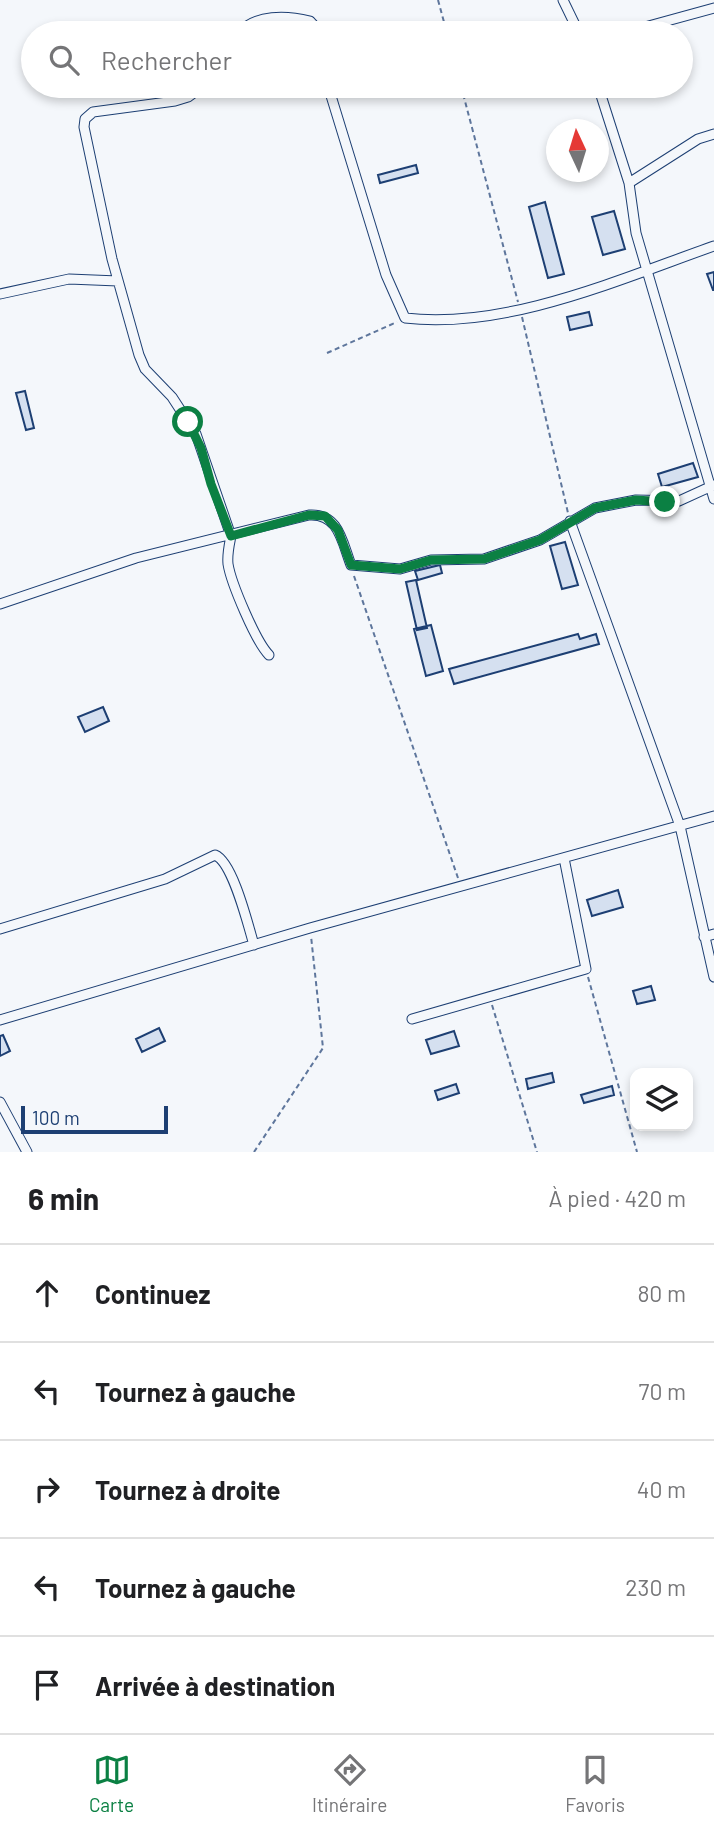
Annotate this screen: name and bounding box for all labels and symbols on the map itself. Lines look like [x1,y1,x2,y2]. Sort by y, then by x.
north arrow [546,119,609,182]
route start [172,406,203,437]
route end [649,486,680,517]
scale bar [21,1103,168,1135]

